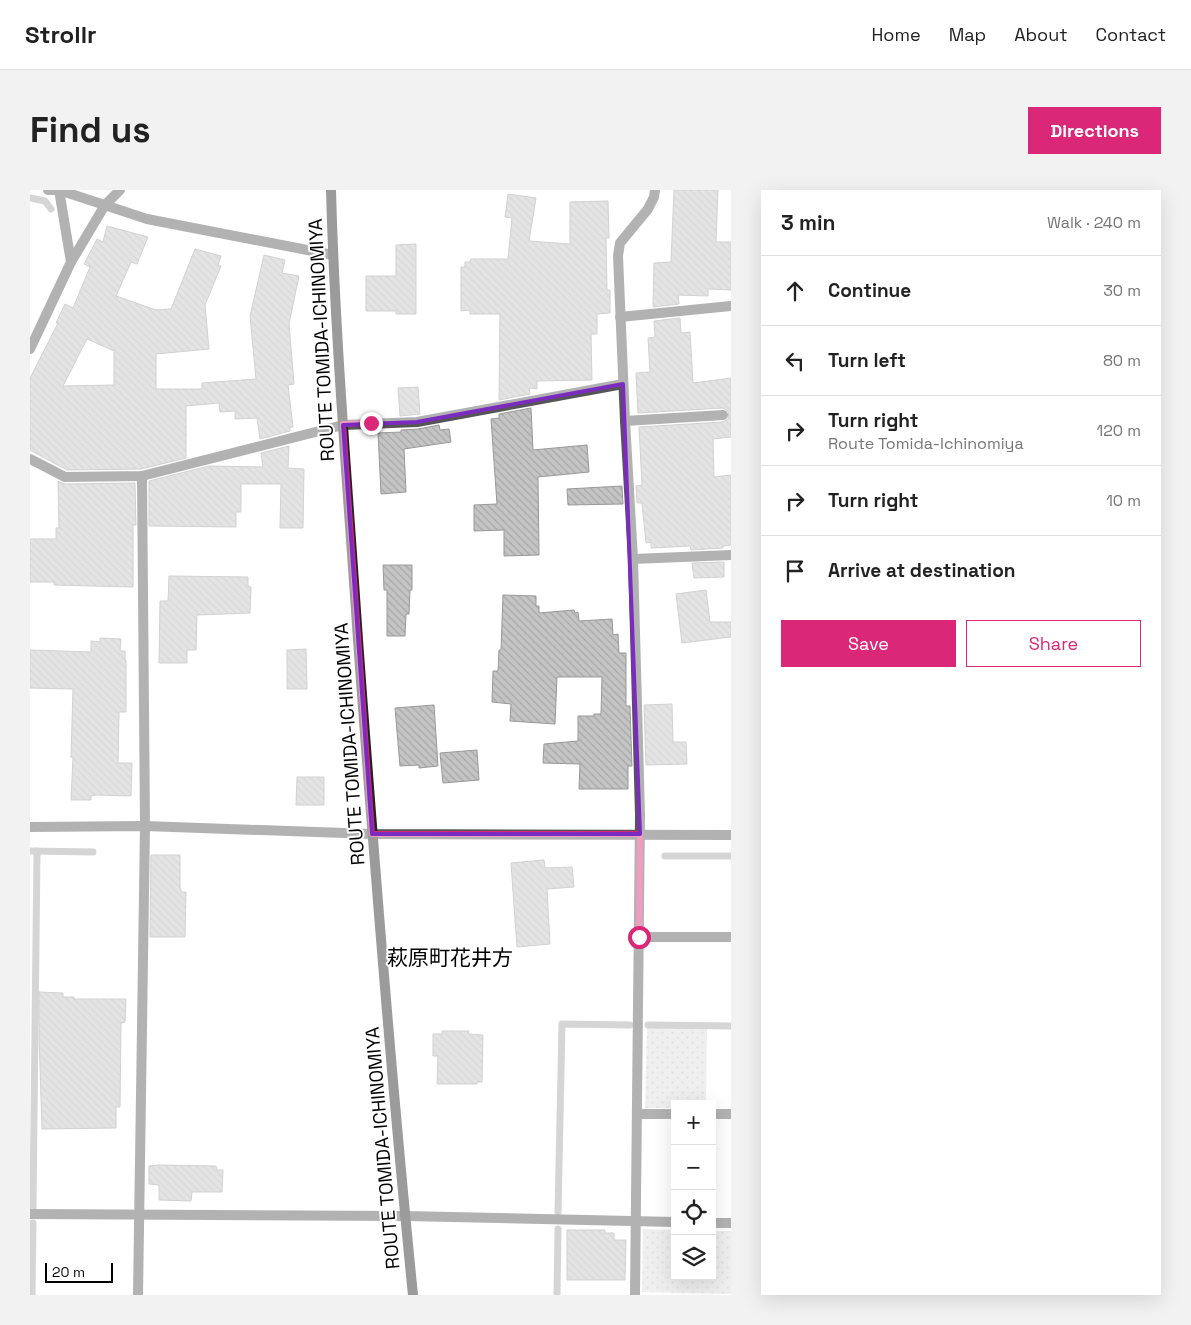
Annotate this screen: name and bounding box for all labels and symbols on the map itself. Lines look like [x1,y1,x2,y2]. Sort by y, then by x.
street label: ROUTE TOMIDA-ICHINOMIYA [303,218,340,462]
route end [360,412,383,435]
street label: ROUTE TOMIDA-ICHINOMIYA [329,622,370,866]
route start [628,926,651,949]
district label: 萩原町花井方 [387,944,513,971]
street label: ROUTE TOMIDA-ICHINOMIYA [359,1026,406,1270]
scale bar [45,1260,112,1283]

